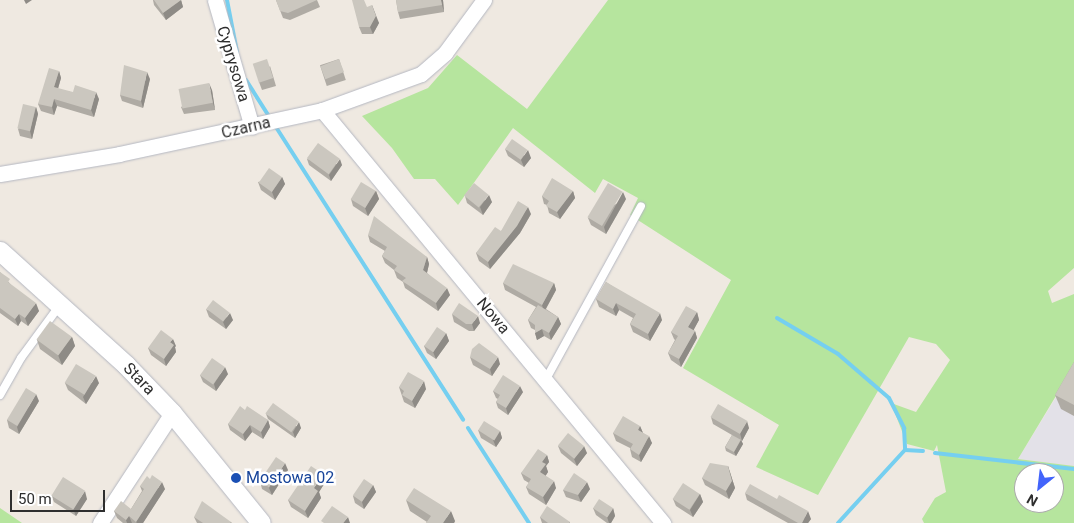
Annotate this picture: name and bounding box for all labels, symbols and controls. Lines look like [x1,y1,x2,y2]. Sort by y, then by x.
street label: Cyprysowa [212,24,254,104]
street label: Czarna [219,113,273,143]
street label: Nowa [472,294,514,338]
street label: Stara [119,359,159,399]
north arrow [1014,463,1064,513]
place label: Mostowa 02 [246,468,334,488]
marker: Mostowa 02 [230,472,242,484]
scale bar [12,480,108,512]
text: 50 m [18,490,52,508]
text: N [1024,491,1040,510]

